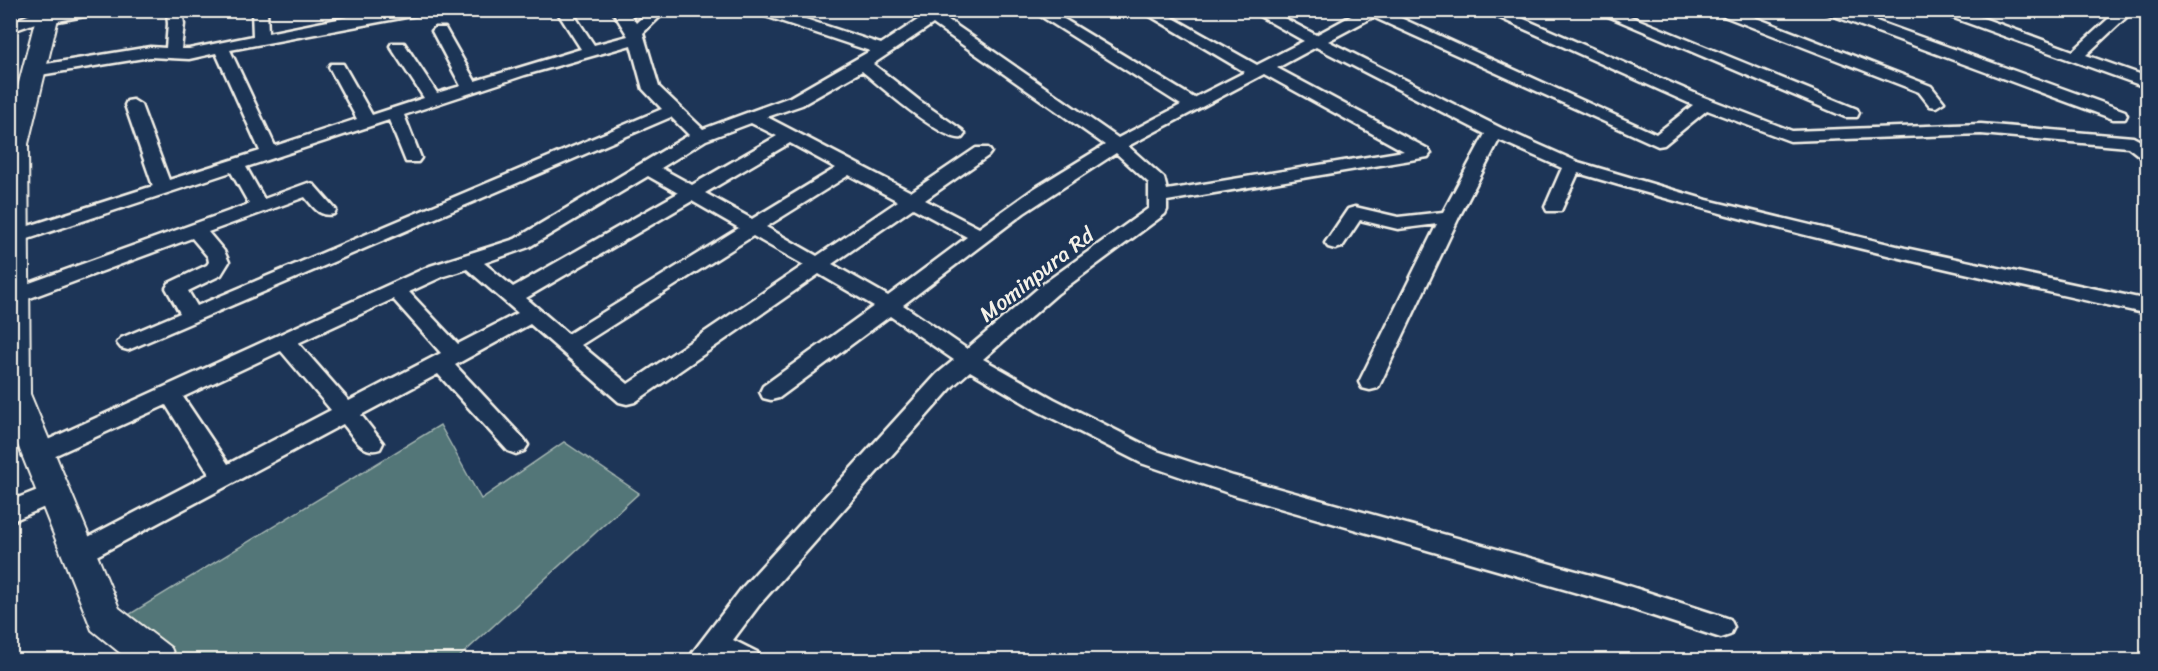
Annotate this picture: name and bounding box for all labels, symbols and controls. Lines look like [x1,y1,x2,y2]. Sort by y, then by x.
street label: Mominpura Rd [970,216,1104,332]

